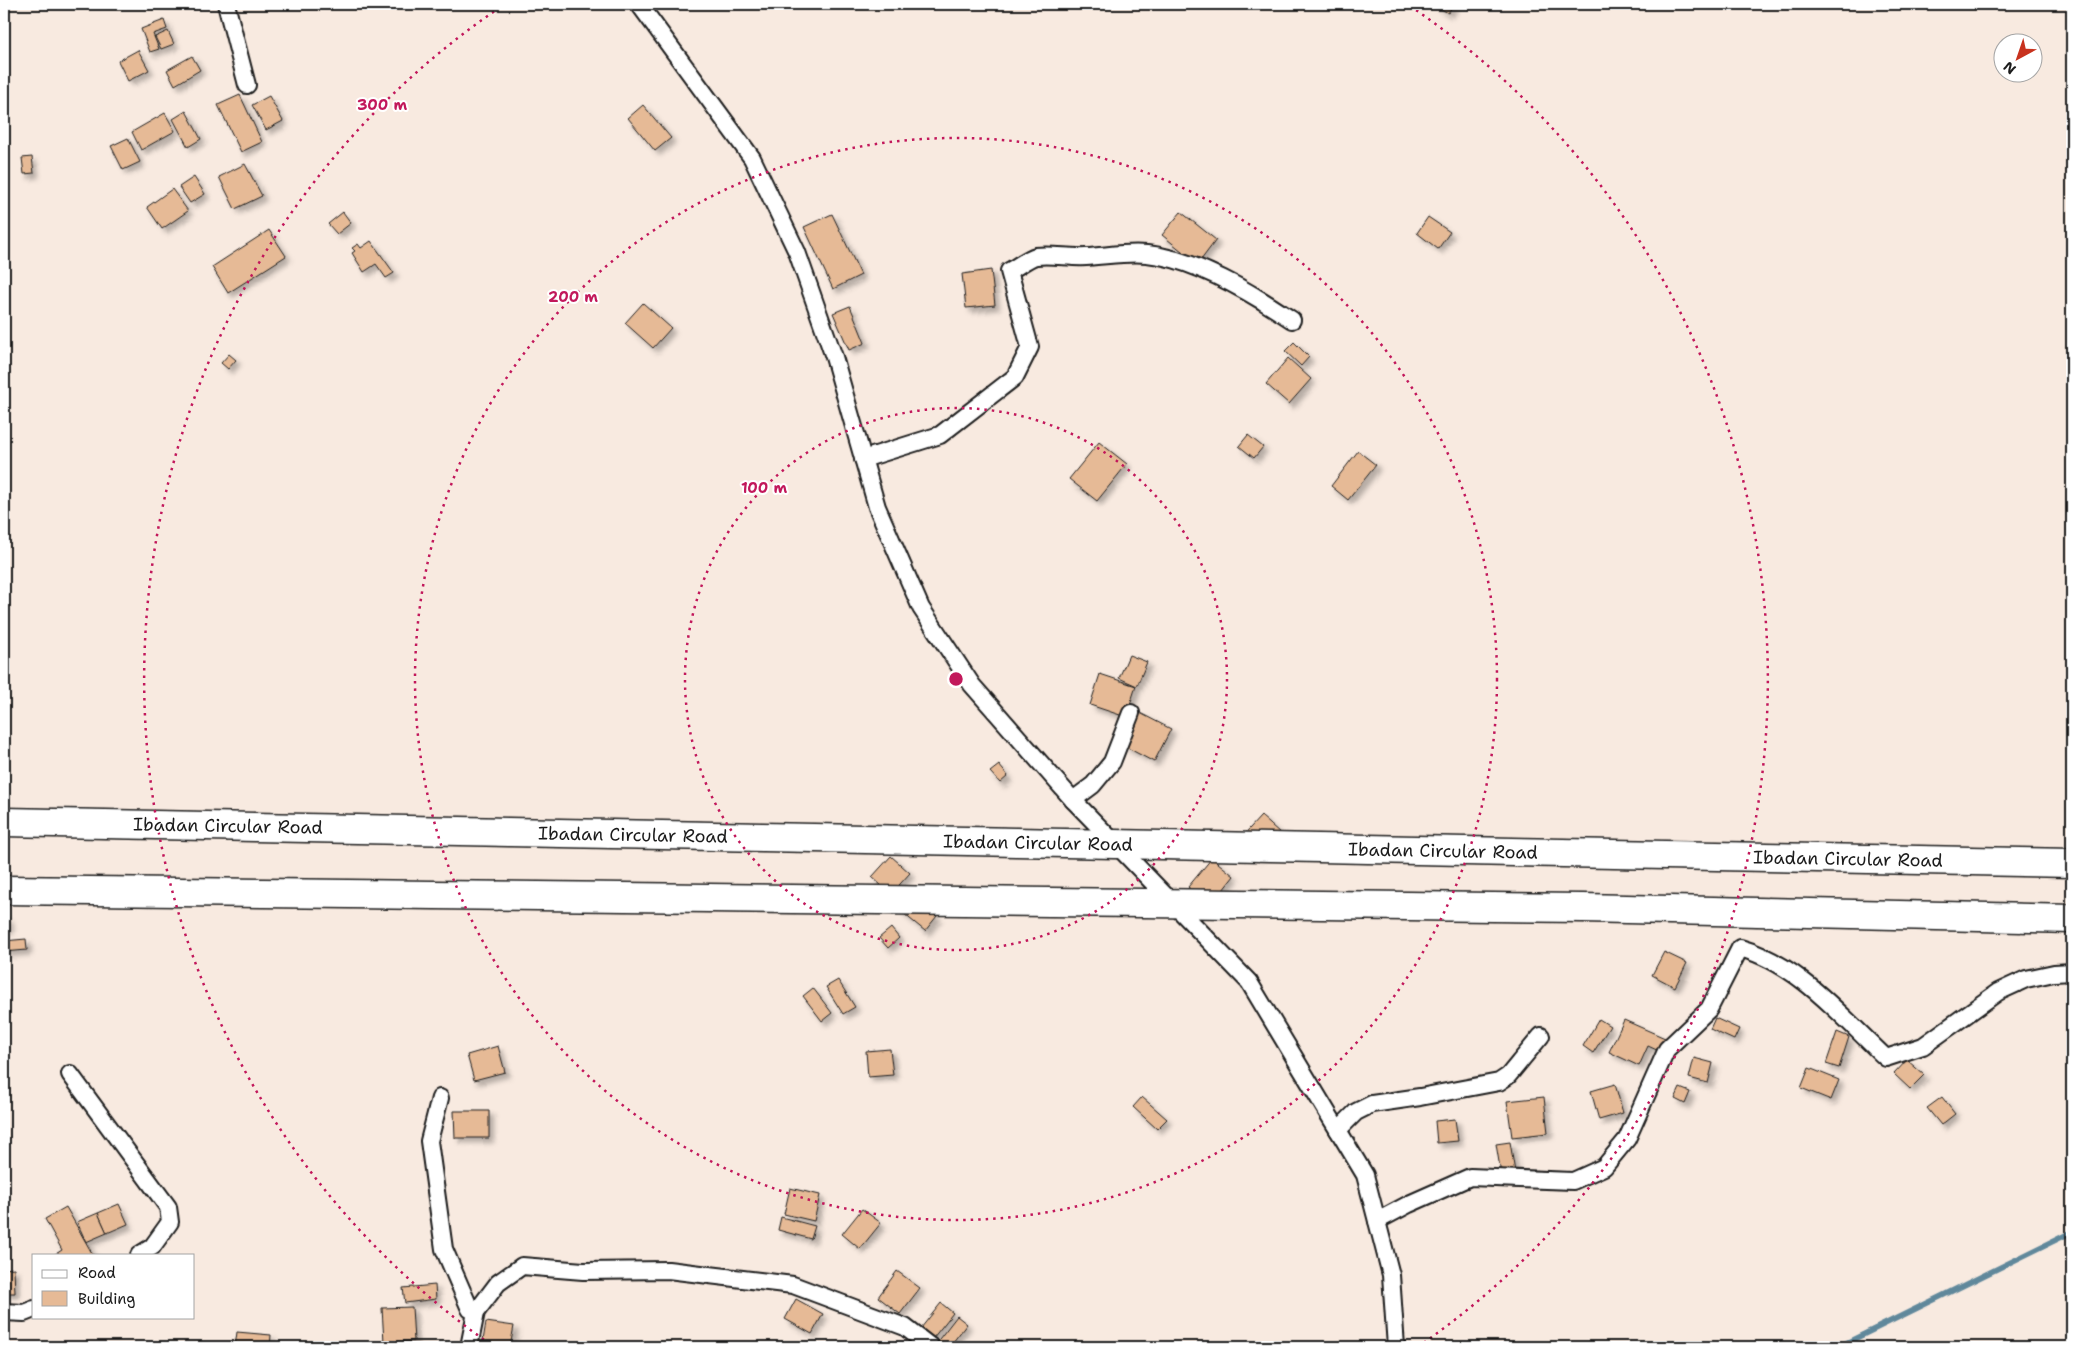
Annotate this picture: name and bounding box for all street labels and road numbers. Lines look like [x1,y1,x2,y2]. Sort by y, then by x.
street label: Ibadan Circular Road [133,812,323,840]
street label: Ibadan Circular Road [538,821,728,849]
street label: Ibadan Circular Road [943,829,1133,857]
street label: Ibadan Circular Road [1348,837,1538,865]
street label: Ibadan Circular Road [1753,845,1943,873]

